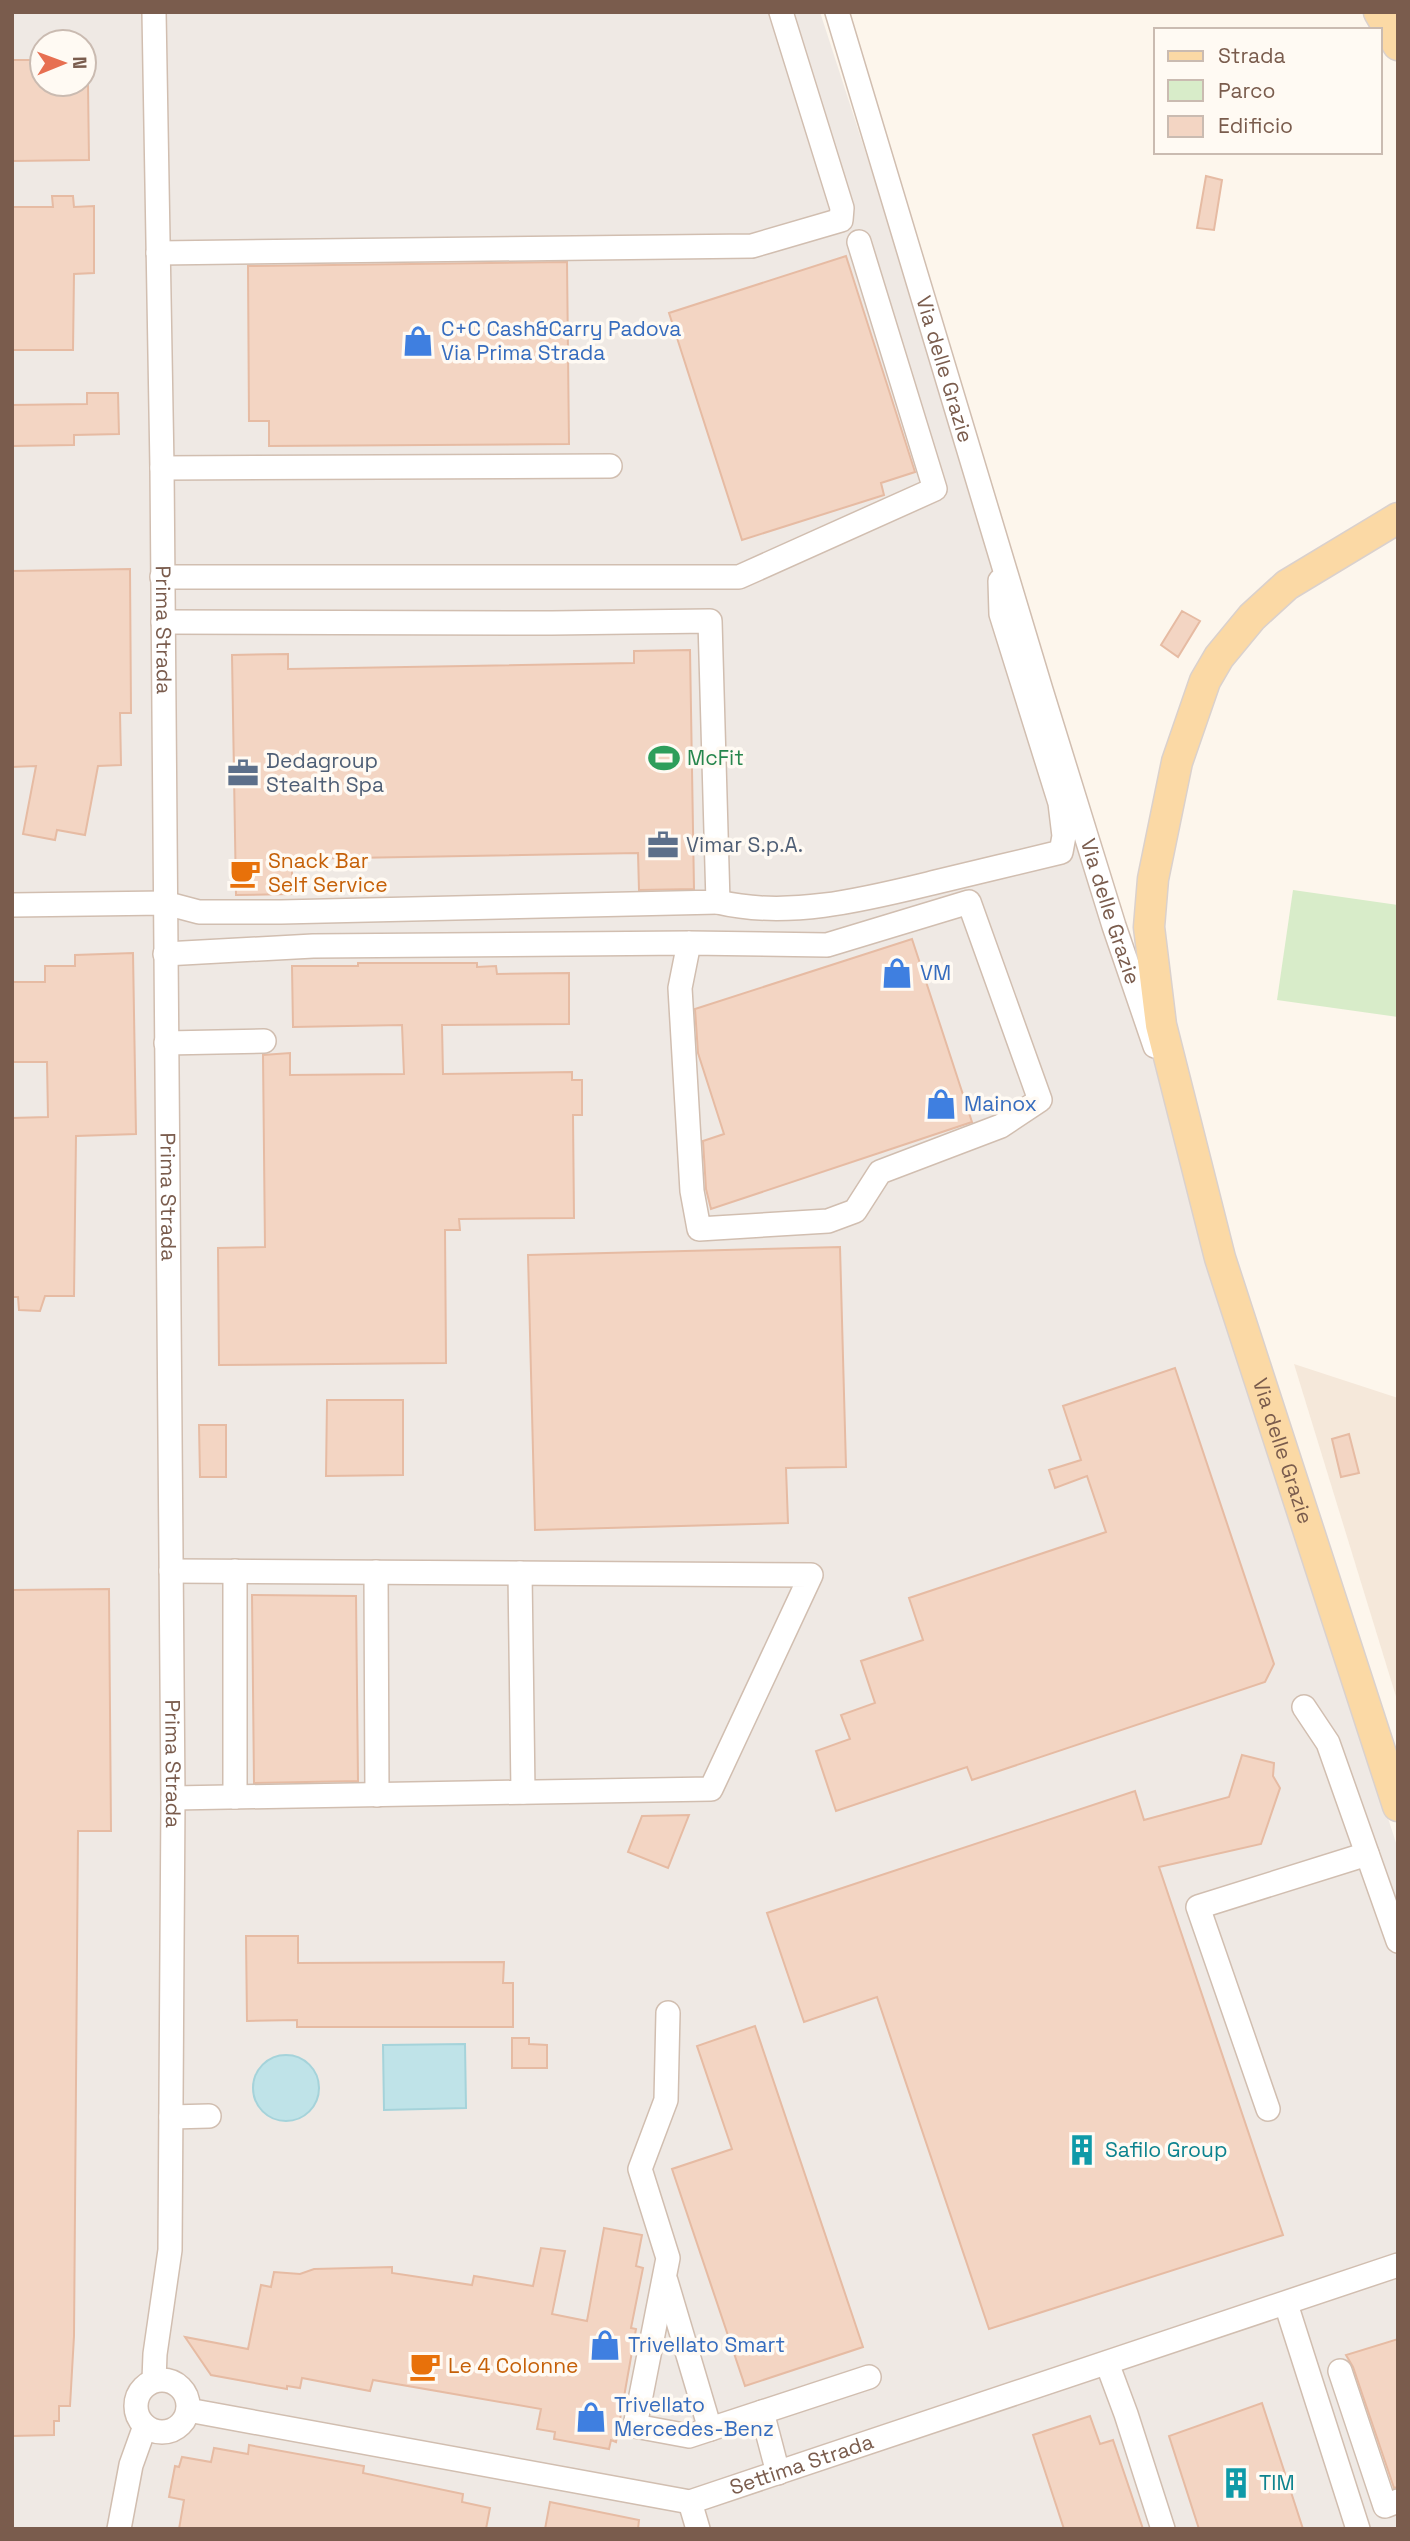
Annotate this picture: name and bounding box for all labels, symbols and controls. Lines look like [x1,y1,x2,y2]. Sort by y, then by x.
north arrow [28,28,98,98]
legend [1154,28,1382,154]
text: Strada [1218,42,1285,69]
text: N [67,56,92,69]
text: Parco [1218,77,1276,104]
text: Edificio [1218,112,1293,139]
street label: Via delle Grazie [910,292,980,446]
place label: C+C Cash&Carry Padova Via Prima Strada [441,315,681,366]
shop icon: C+C Cash&Carry Padova Via Prima Strada [401,324,435,358]
street label: Prima Strada [150,565,178,694]
sports icon: McFit [647,741,681,775]
place label: McFit [687,744,744,771]
place label: Dedagroup Stealth Spa [266,747,384,798]
office icon: Dedagroup Stealth Spa [226,756,260,790]
office icon: Vimar S.p.A. [646,828,680,862]
place label: Vimar S.p.A. [686,831,803,858]
street label: Via delle Grazie [1075,835,1147,988]
place label: Snack Bar Self Service [268,847,388,898]
cafe icon: Snack Bar Self Service [228,856,262,890]
shop icon: VM [880,956,914,990]
place label: VM [920,959,951,986]
shop icon: Mainox [924,1087,958,1121]
place label: Mainox [964,1090,1037,1117]
street label: Prima Strada [154,1132,183,1261]
street label: Via delle Grazie [1247,1374,1319,1527]
street label: Prima Strada [159,1699,187,1828]
building icon: Safilo Group [1065,2133,1099,2167]
place label: Safilo Group [1105,2136,1227,2163]
shop icon: Trivellato Smart [588,2328,622,2362]
place label: Trivellato Smart [628,2331,785,2358]
cafe icon: Le 4 Colonne [408,2349,442,2383]
place label: Le 4 Colonne [448,2352,579,2379]
place label: Trivellato Mercedes-Benz [614,2391,774,2442]
shop icon: Trivellato Mercedes-Benz [574,2400,608,2434]
street label: Settima Strada [726,2428,877,2501]
building icon: TIM [1219,2466,1253,2500]
place label: TIM [1259,2469,1295,2496]

